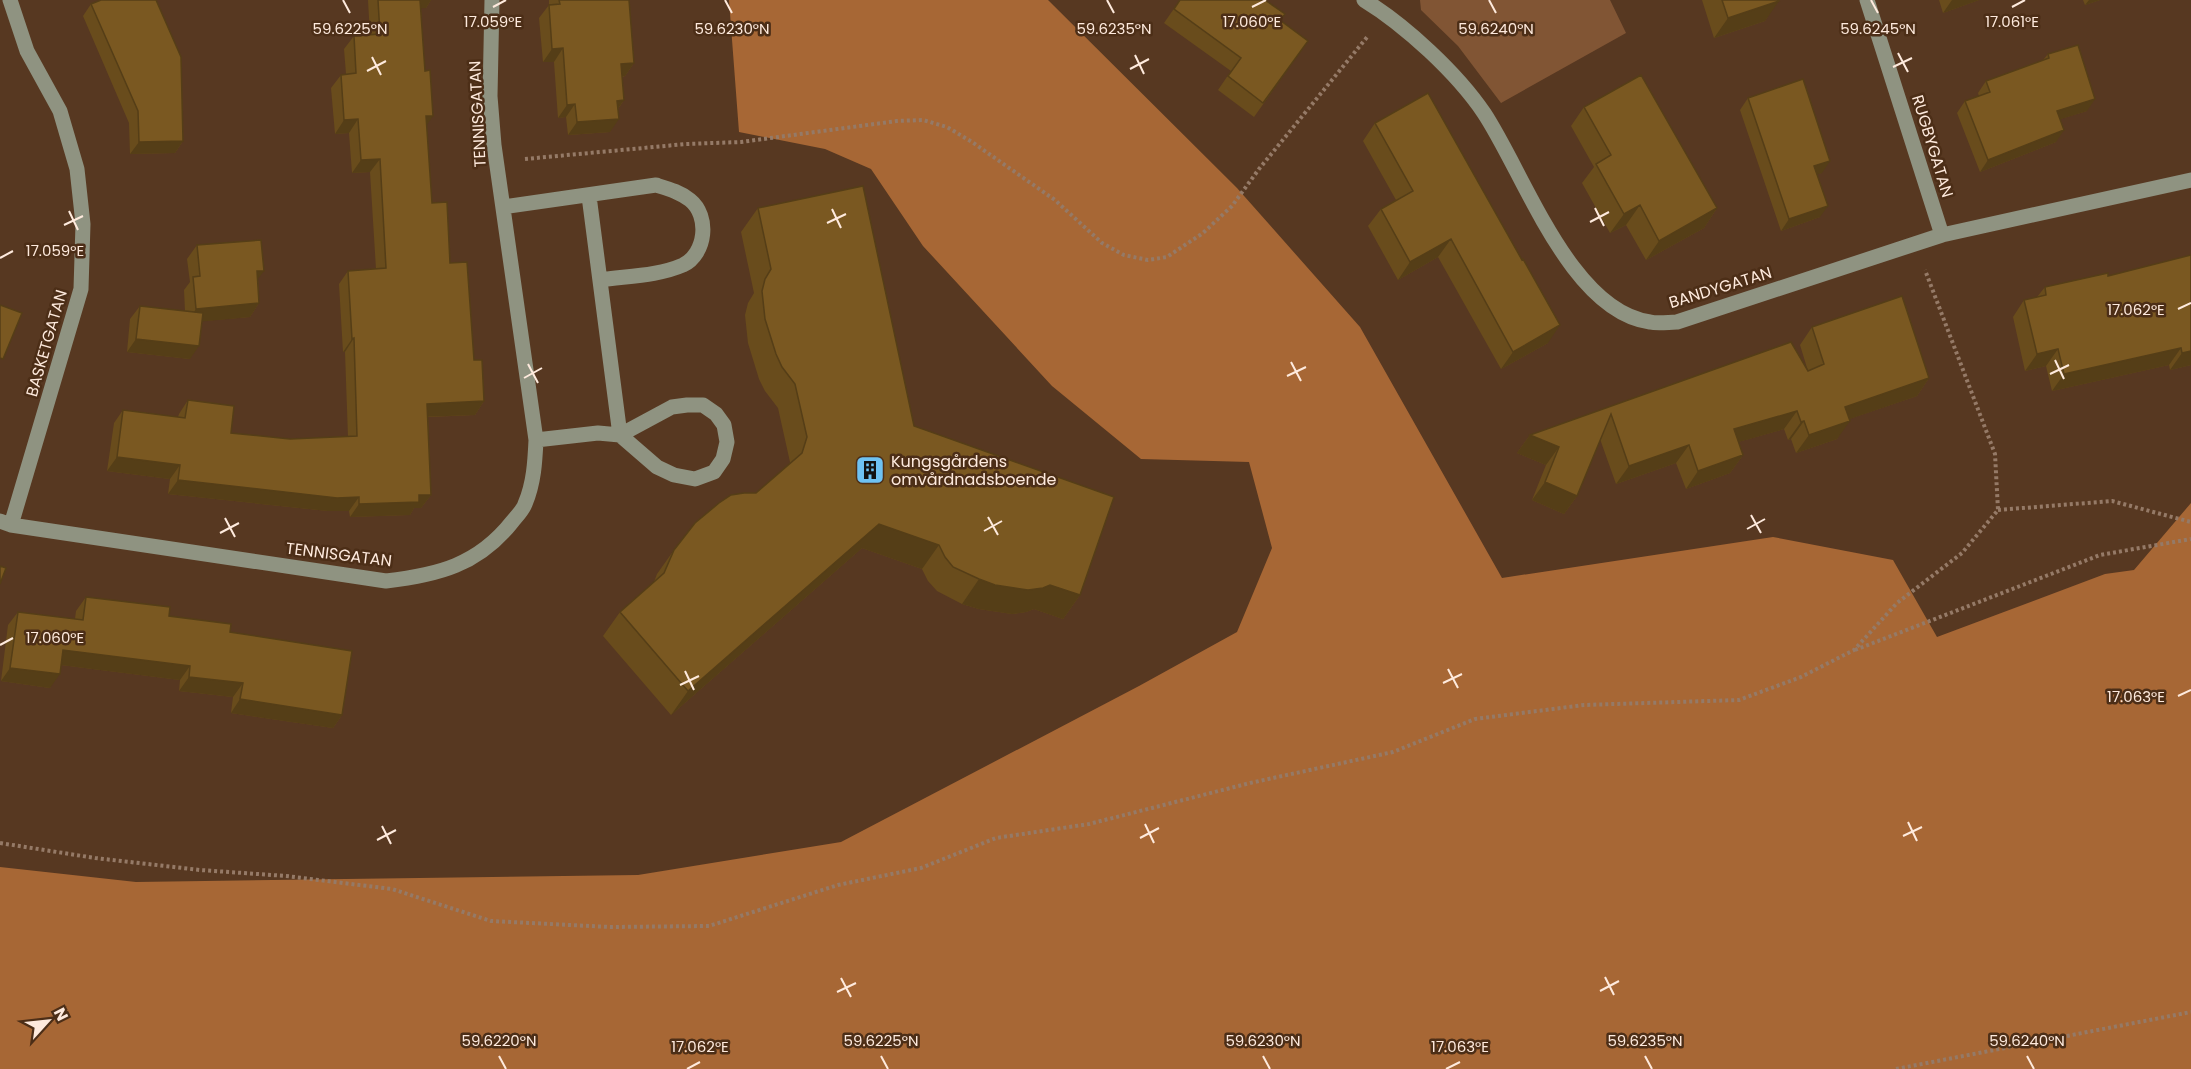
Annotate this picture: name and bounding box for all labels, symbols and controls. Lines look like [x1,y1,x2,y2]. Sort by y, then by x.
text: 17.059°E [464,11,522,32]
text: 17.060°E [1223,11,1281,32]
text: 17.061°E [1985,11,2039,32]
text: 59.6225°N [313,18,387,39]
text: 59.6230°N [694,18,770,39]
text: 59.6235°N [1076,18,1152,39]
text: 59.6240°N [1458,18,1534,39]
text: 59.6245°N [1840,18,1916,39]
street label: TENNISGATAN [463,60,492,168]
street label: RUGBYGATAN [1906,92,1959,200]
text: 17.059°E [26,240,84,261]
street label: BANDYGATAN [1666,261,1774,314]
street label: BASKETGATAN [20,287,73,399]
text: 17.062°E [2107,299,2165,320]
place label: Kungsgårdens omvårdnadsboende [891,450,1057,491]
building icon: Kungsgårdens omvårdnadsboende [854,454,886,486]
street label: TENNISGATAN [285,537,393,572]
text: 17.060°E [26,627,84,648]
text: 17.063°E [2107,686,2165,707]
north arrow [18,991,78,1051]
text: N [48,1004,74,1025]
text: 59.6220°N [462,1030,536,1051]
text: 59.6225°N [844,1030,918,1051]
text: 59.6230°N [1225,1030,1301,1051]
text: 59.6235°N [1607,1030,1683,1051]
text: 59.6240°N [1989,1030,2065,1051]
text: 17.062°E [671,1036,729,1057]
text: 17.063°E [1431,1036,1489,1057]

